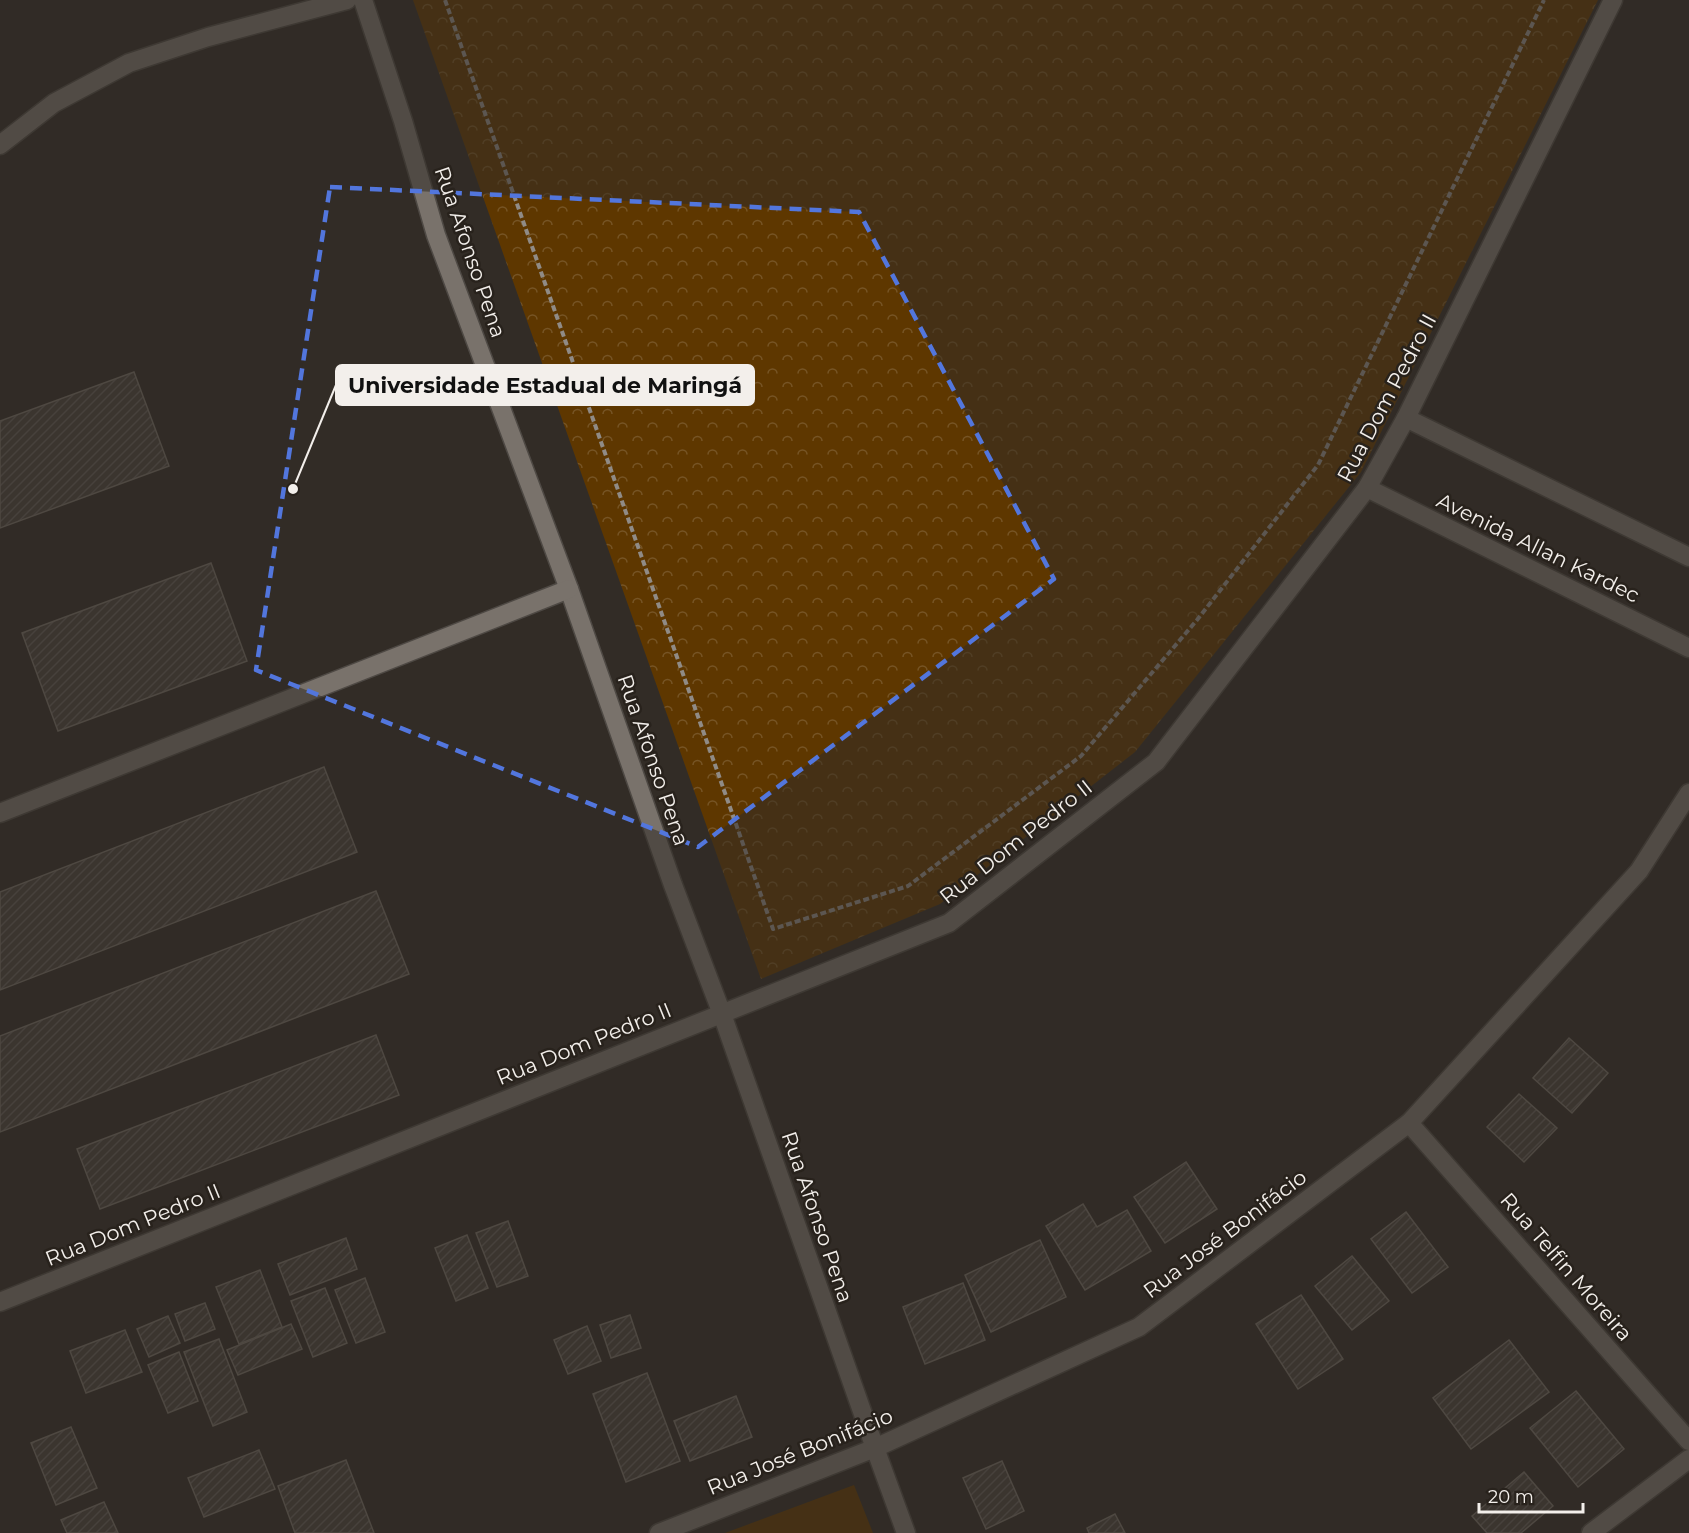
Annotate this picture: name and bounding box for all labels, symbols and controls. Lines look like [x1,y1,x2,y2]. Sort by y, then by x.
street label: Rua Afonso Pena [429,163,512,341]
street label: Rua Dom Pedro II [1332,309,1441,486]
callout: Universidade Estadual de Maringá [336,365,754,405]
text: Universidade Estadual de Maringá [348,372,742,399]
street label: Avenida Allan Kardec [1433,488,1644,608]
street label: Rua Afonso Pena [612,671,695,849]
street label: Rua Dom Pedro II [934,774,1097,909]
street label: Rua Dom Pedro II [493,997,675,1090]
street label: Rua Afonso Pena [776,1128,859,1306]
street label: Rua José Bonifácio [1138,1164,1311,1303]
street label: Rua Dom Pedro II [42,1178,224,1271]
street label: Rua Telfin Moreira [1495,1187,1638,1346]
street label: Rua José Bonifácio [703,1403,896,1500]
scale bar [1479,1476,1582,1514]
text: 20 m [1488,1486,1534,1508]

